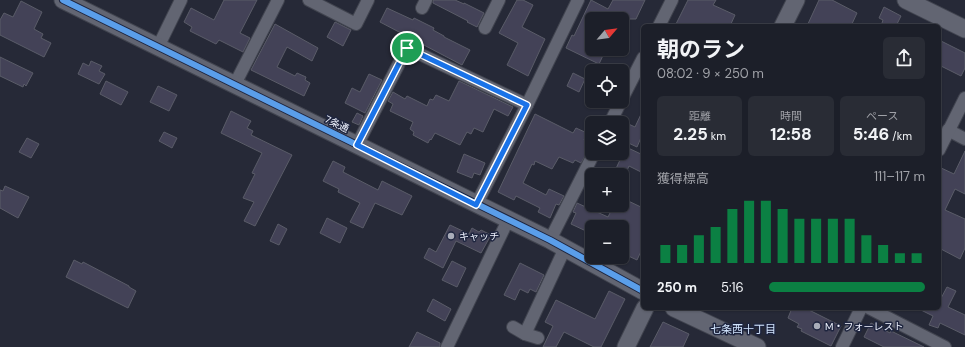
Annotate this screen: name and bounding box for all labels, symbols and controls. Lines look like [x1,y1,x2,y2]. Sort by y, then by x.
north arrow [585,12,629,56]
map controls [585,12,629,264]
pin [390,31,424,65]
text: 朝のラン [657,35,745,64]
icon: arrive [396,37,418,59]
button: share [883,37,925,79]
button: locate [585,64,629,108]
text: 08:02 · 9 × 250 m [657,65,764,82]
text: 距離 [689,109,711,123]
text: 時間 [780,109,802,123]
text: ペース [866,109,899,123]
street label: 7条通 [323,113,351,135]
button: layers [585,116,629,160]
text: 2.25 [673,123,708,145]
text: 12:58 [770,123,812,145]
text: 5:46 [853,123,889,145]
text: km [708,129,726,143]
text: /km [889,129,912,143]
button: + [585,168,629,212]
text: 111–117 m [874,168,925,185]
text: 獲得標高 [657,170,709,187]
button: − [585,220,629,264]
place label: キャッチ [459,230,499,243]
marker: キャッチ [446,231,456,241]
text: 250 m [657,279,697,296]
text: 5:16 [721,279,744,296]
place label: M・フォーレスト [825,320,903,333]
marker: M・フォーレスト [812,321,822,331]
district label: 七条西十丁目 [710,322,776,336]

